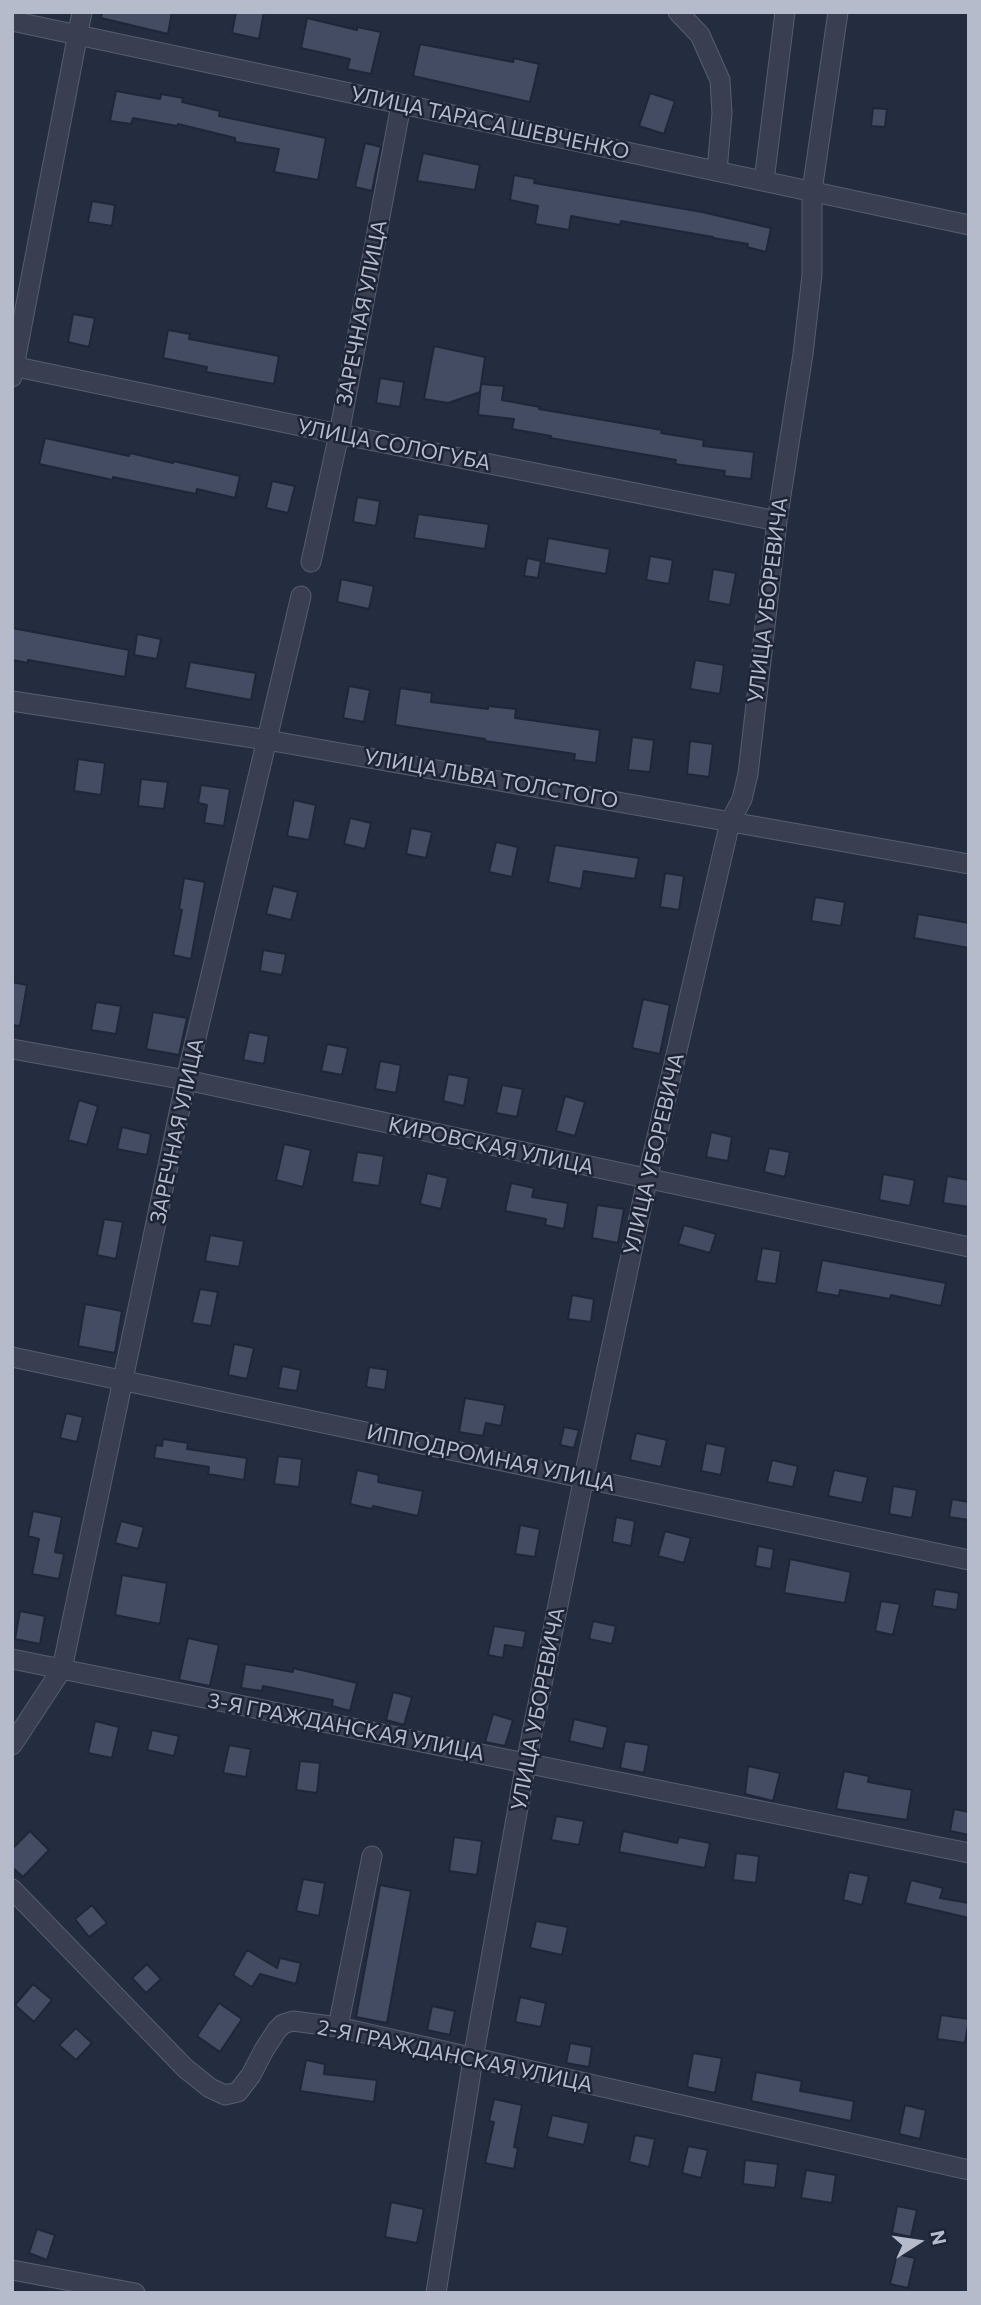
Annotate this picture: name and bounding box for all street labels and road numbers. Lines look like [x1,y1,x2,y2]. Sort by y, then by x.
street label: УЛИЦА ТАРАСА ШЕВЧЕНКО [348,81,632,165]
street label: ЗАРЕЧНАЯ УЛИЦА [332,218,392,408]
street label: УЛИЦА СОЛОГУБА [295,414,493,476]
street label: УЛИЦА УБОРЕВИЧА [743,496,793,704]
street label: УЛИЦА ЛЬВА ТОЛСТОГО [362,744,620,814]
street label: ЗАРЕЧНАЯ УЛИЦА [145,1036,209,1226]
street label: УЛИЦА УБОРЕВИЧА [618,1050,690,1258]
street label: КИРОВСКАЯ УЛИЦА [386,1112,596,1180]
street label: ИППОДРОМНАЯ УЛИЦА [365,1419,617,1497]
street label: УЛИЦА УБОРЕВИЧА [506,1605,570,1813]
street label: 3-Я ГРАЖДАНСКАЯ УЛИЦА [206,1688,486,1766]
street label: 2-Я ГРАЖДАНСКАЯ УЛИЦА [315,2014,595,2098]

